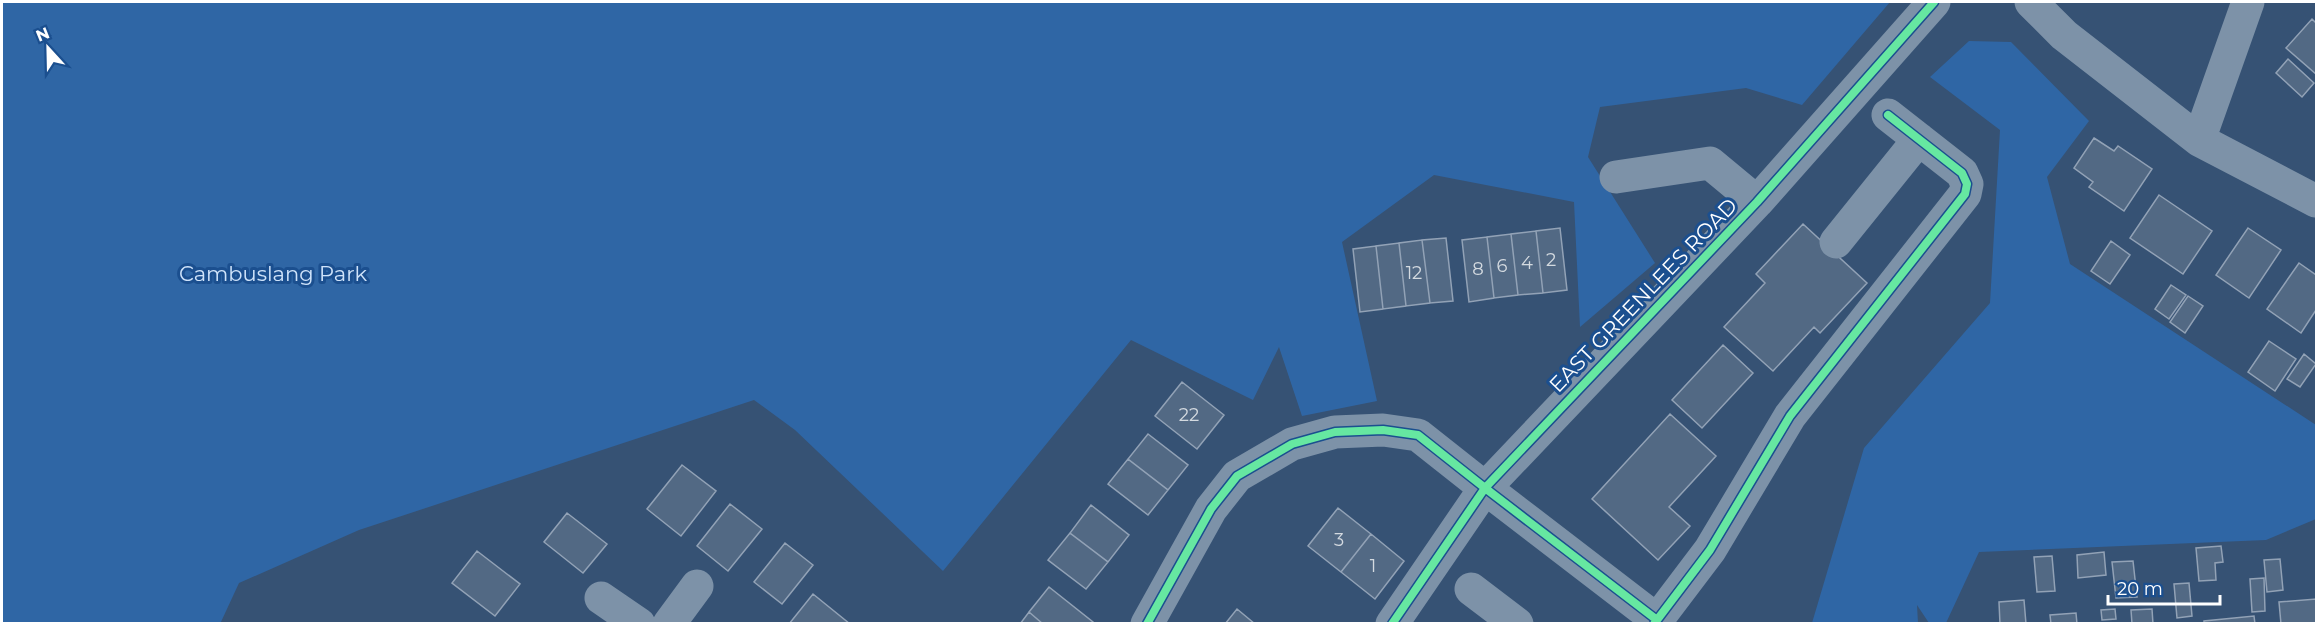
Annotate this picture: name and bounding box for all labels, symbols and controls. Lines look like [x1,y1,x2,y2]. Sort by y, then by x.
north arrow [18,18,78,78]
text: N [33,23,52,46]
street label: EAST GREENLEES ROAD [1544,193,1742,397]
house number: 2 [1546,249,1556,271]
house number: 4 [1521,252,1533,274]
house number: 6 [1497,255,1508,277]
house number: 8 [1472,258,1484,280]
park label: Cambuslang Park [179,261,367,286]
house number: 12 [1406,262,1422,284]
house number: 22 [1179,404,1199,426]
house number: 3 [1334,529,1344,551]
house number: 1 [1370,555,1376,577]
scale bar [2108,568,2220,606]
text: 20 m [2117,578,2163,600]

